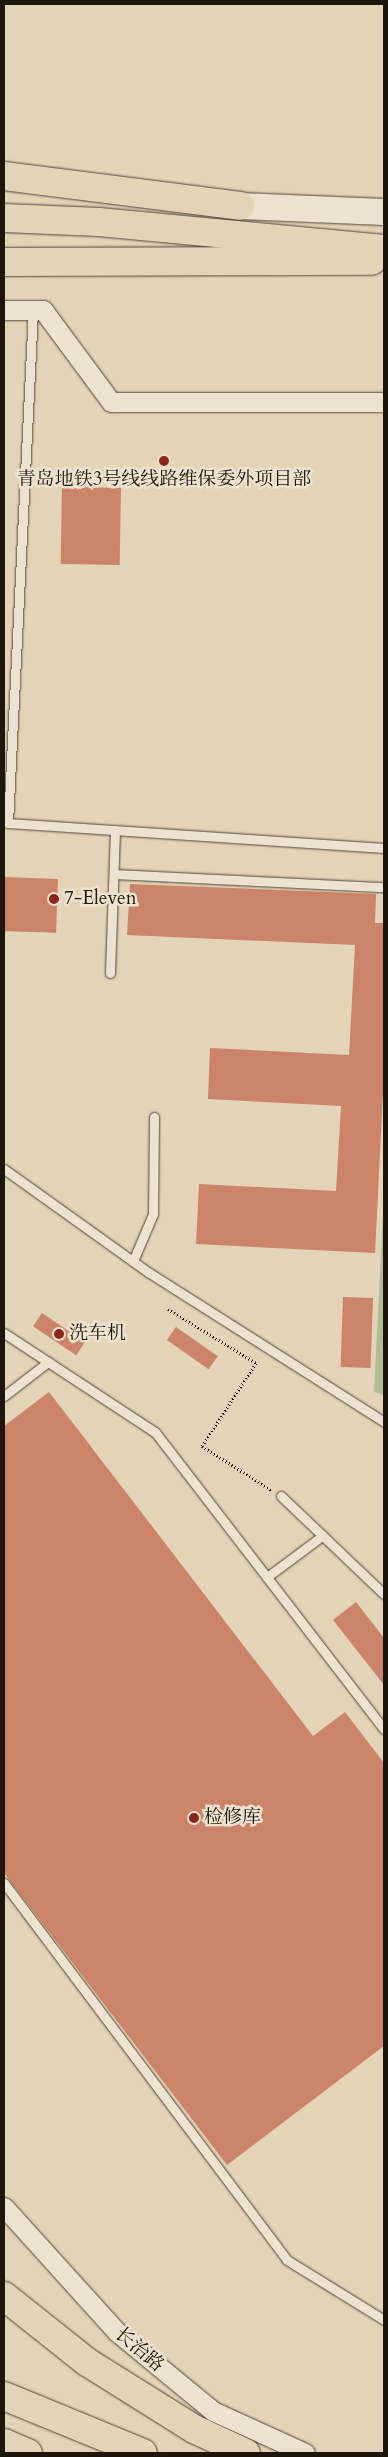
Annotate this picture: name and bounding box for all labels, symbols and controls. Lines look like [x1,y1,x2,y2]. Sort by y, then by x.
marker: 青岛地铁3号线线路维保委外项目部 [158,455,170,467]
place label: 青岛地铁3号线线路维保委外项目部 [17,469,311,491]
place label: 7-Eleven [64,888,136,910]
marker: 7-Eleven [48,893,60,905]
place label: 洗车机 [69,1323,126,1345]
marker: 洗车机 [53,1328,65,1340]
place label: 检修库 [204,1807,261,1829]
marker: 检修库 [188,1812,200,1824]
street label: 长治路 [110,2323,168,2377]

